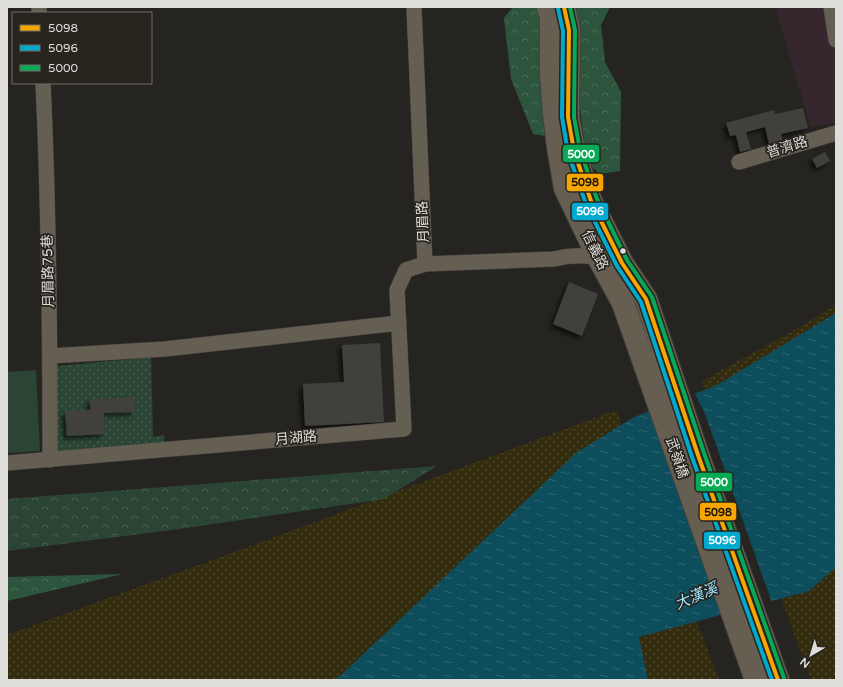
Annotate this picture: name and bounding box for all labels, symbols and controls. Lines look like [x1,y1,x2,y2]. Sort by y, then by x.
legend [12,12,152,84]
text: 5098 [48,21,78,35]
text: 5096 [48,41,78,55]
text: 5000 [48,61,79,75]
street label: 普濟路 [764,133,810,161]
line badge: 5000 [562,144,600,163]
text: 5000 [567,148,595,161]
line badge: 5098 [566,173,604,192]
text: 5098 [571,176,599,189]
street label: 月眉路 [413,201,433,243]
line badge: 5096 [571,202,609,221]
text: 5096 [576,205,604,218]
street label: 信義路 [578,227,612,273]
street label: 月眉路75巷 [39,234,57,308]
unlabelled marker [618,246,628,256]
street label: 月湖路 [274,428,318,448]
street label: 武嶺橋 [662,435,692,481]
line badge: 5000 [695,472,733,492]
text: 5000 [700,476,728,489]
line badge: 5098 [699,502,737,521]
text: 5098 [704,506,732,519]
line badge: 5096 [703,531,741,550]
text: 5096 [708,534,736,547]
water label: 大漢溪 [672,578,722,613]
north arrow [791,635,831,675]
text: N [798,655,813,670]

